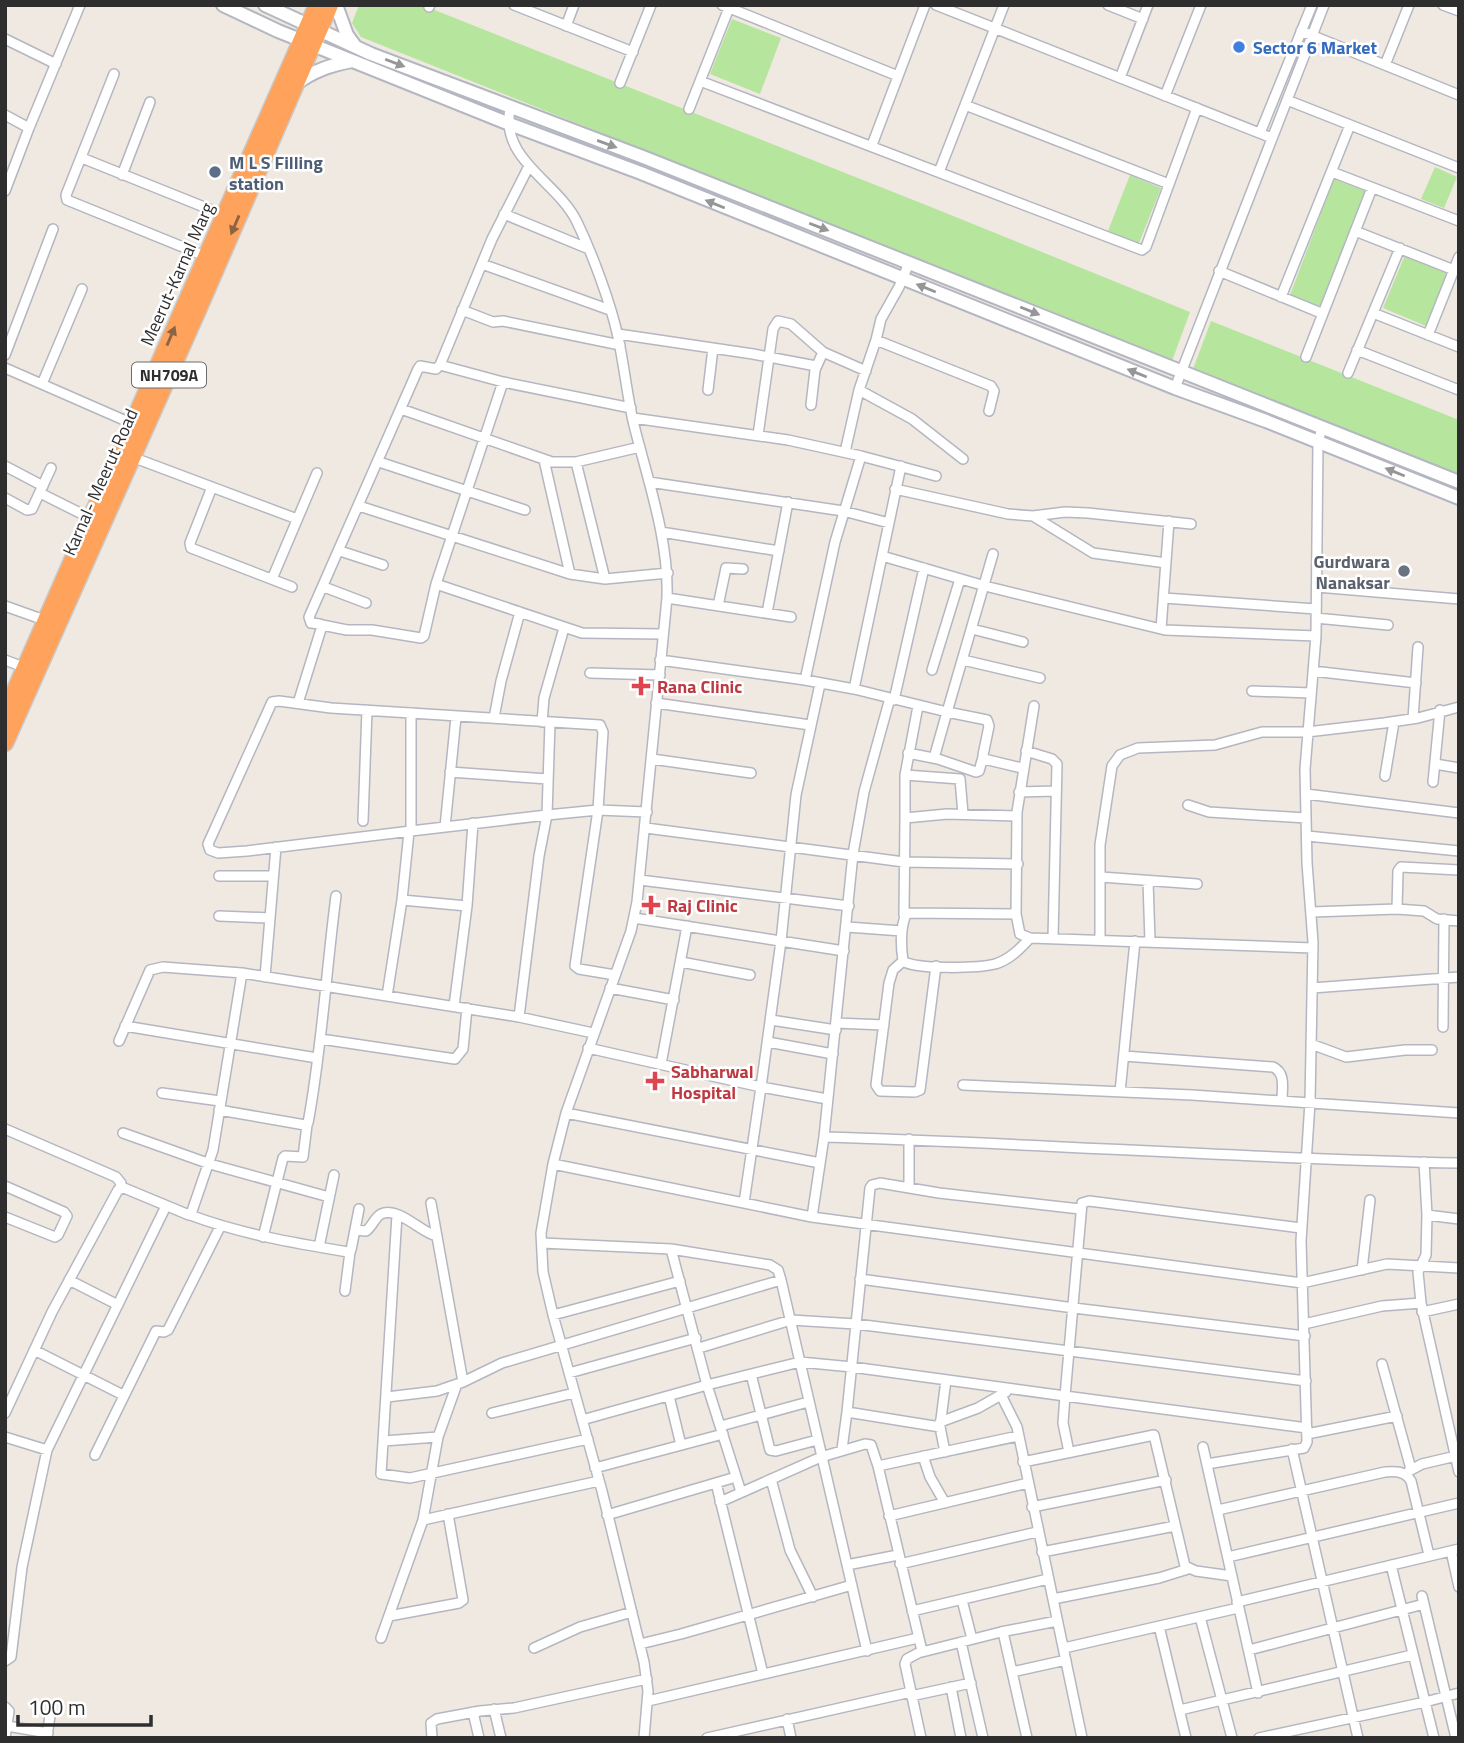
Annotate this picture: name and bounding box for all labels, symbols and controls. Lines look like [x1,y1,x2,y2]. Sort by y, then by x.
place label: Sector 6 Market [1253,34,1377,61]
marker: Sector 6 Market [1231,39,1247,55]
one-way arrow [384,58,405,69]
one-way arrow [597,139,618,150]
place label: M L S Filling station [229,149,323,197]
marker: M L S Filling station [207,164,223,180]
street label: Meerut-Karnal Marg [133,198,221,350]
one-way arrow [704,198,725,209]
one-way arrow [229,215,240,236]
one-way arrow [809,221,830,232]
one-way arrow [916,282,937,293]
one-way arrow [1020,306,1041,317]
one-way arrow [166,326,177,347]
road number: NH709A [132,362,206,388]
one-way arrow [1127,367,1148,378]
street label: Karnal- Meerut Road [55,404,145,560]
one-way arrow [1385,467,1406,478]
place label: Gurdwara Nanaksar [1313,548,1390,596]
marker: Gurdwara Nanaksar [1396,563,1412,579]
place label: Rana Clinic [657,673,742,700]
marker: Rana Clinic [631,676,651,696]
place label: Raj Clinic [667,892,738,919]
marker: Raj Clinic [641,895,661,915]
place label: Sabharwal Hospital [671,1058,754,1106]
marker: Sabharwal Hospital [645,1071,665,1091]
scale bar [18,1684,150,1728]
text: 100 m [28,1691,85,1723]

